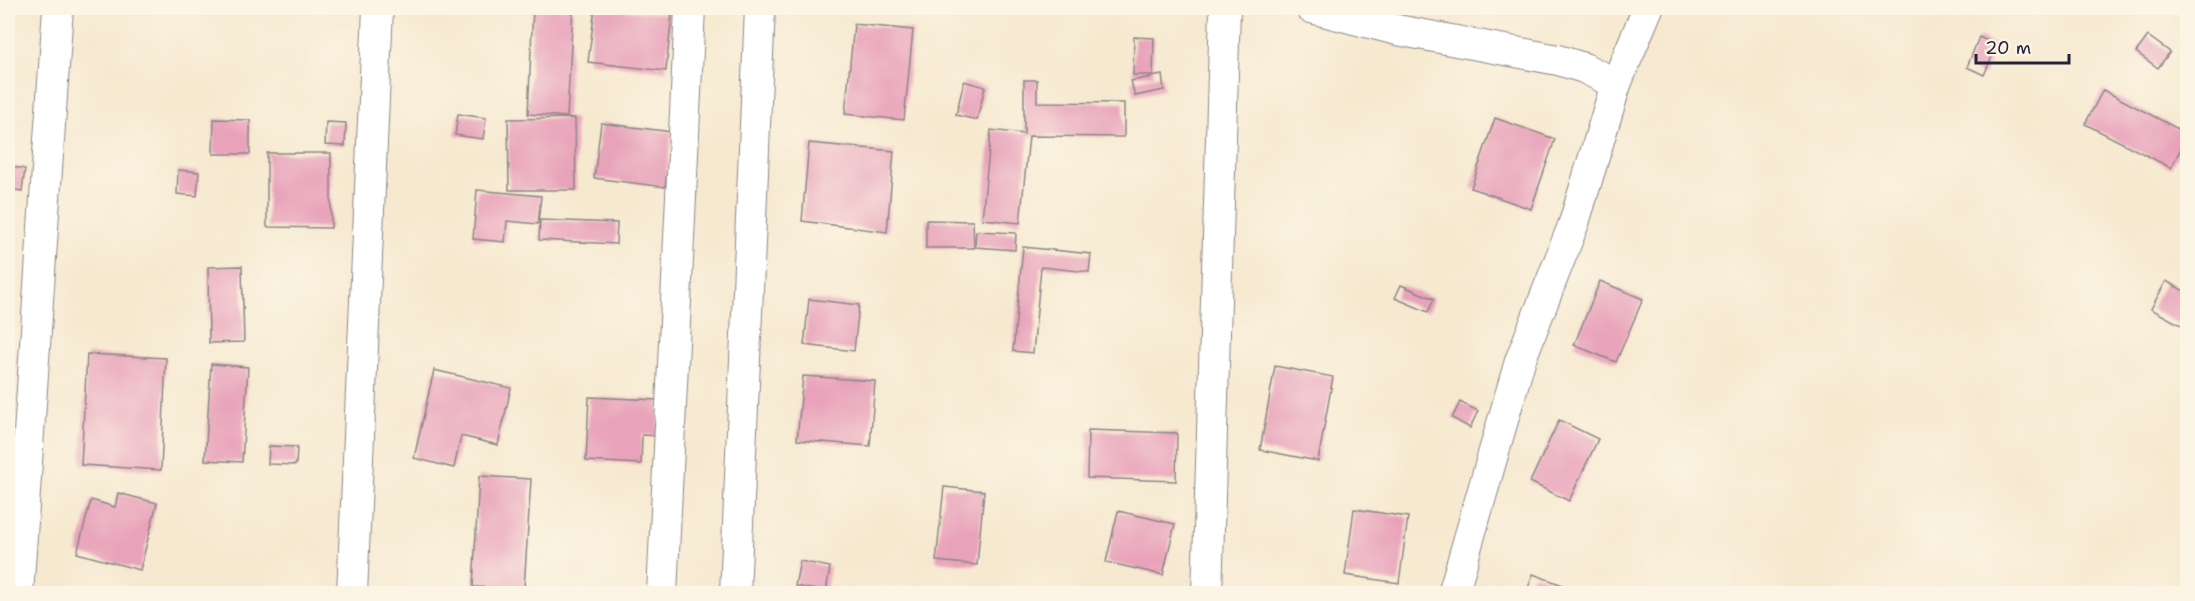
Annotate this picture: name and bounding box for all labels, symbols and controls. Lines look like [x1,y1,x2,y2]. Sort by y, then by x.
scale bar [1976,27,2069,65]
text: 20 m [1985,36,2031,60]

